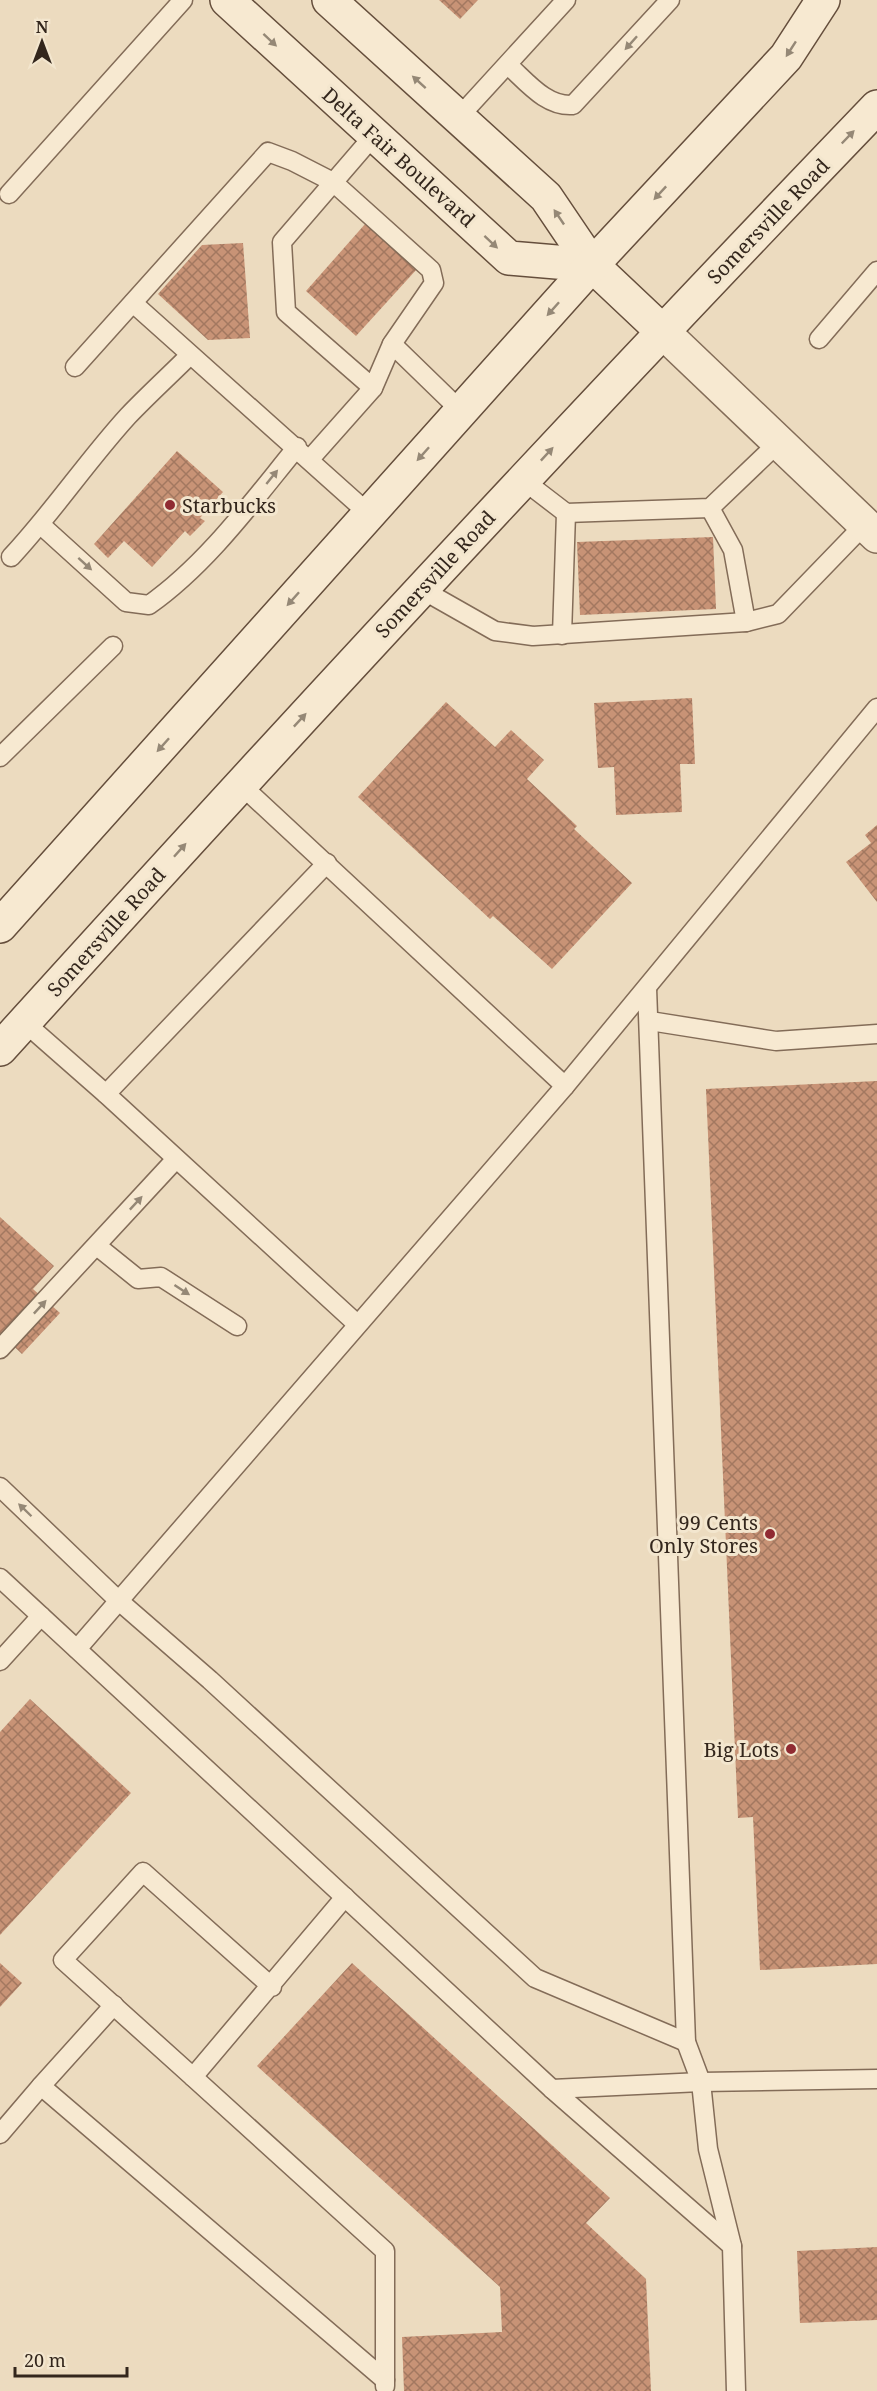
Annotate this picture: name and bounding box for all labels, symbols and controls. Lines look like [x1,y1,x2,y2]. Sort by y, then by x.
north arrow [12,12,72,72]
text: N [36,16,49,38]
one-way arrow [262,32,276,46]
one-way arrow [624,36,638,51]
one-way arrow [786,41,797,57]
one-way arrow [412,76,427,89]
street label: Delta Fair Boulevard [317,81,481,233]
one-way arrow [841,130,855,145]
street label: Somersville Road [701,152,835,290]
one-way arrow [653,185,667,199]
one-way arrow [553,209,565,225]
one-way arrow [483,235,498,248]
one-way arrow [547,301,560,316]
one-way arrow [417,446,430,461]
one-way arrow [540,447,553,462]
one-way arrow [266,469,279,485]
place label: Starbucks [182,492,276,519]
marker: Starbucks [163,498,177,512]
street label: Somersville Road [369,504,501,644]
one-way arrow [77,557,92,571]
one-way arrow [287,591,300,606]
one-way arrow [292,713,306,727]
one-way arrow [156,737,170,752]
one-way arrow [173,843,186,858]
street label: Somersville Road [41,862,171,1002]
one-way arrow [129,1195,143,1210]
one-way arrow [173,1284,189,1296]
one-way arrow [33,1299,47,1314]
one-way arrow [17,1503,32,1517]
place label: 99 Cents Only Stores [649,1509,758,1559]
marker: 99 Cents Only Stores [763,1527,777,1541]
place label: Big Lots [704,1736,779,1763]
marker: Big Lots [784,1742,798,1756]
scale bar [15,2340,128,2378]
text: 20 m [24,2348,66,2372]

